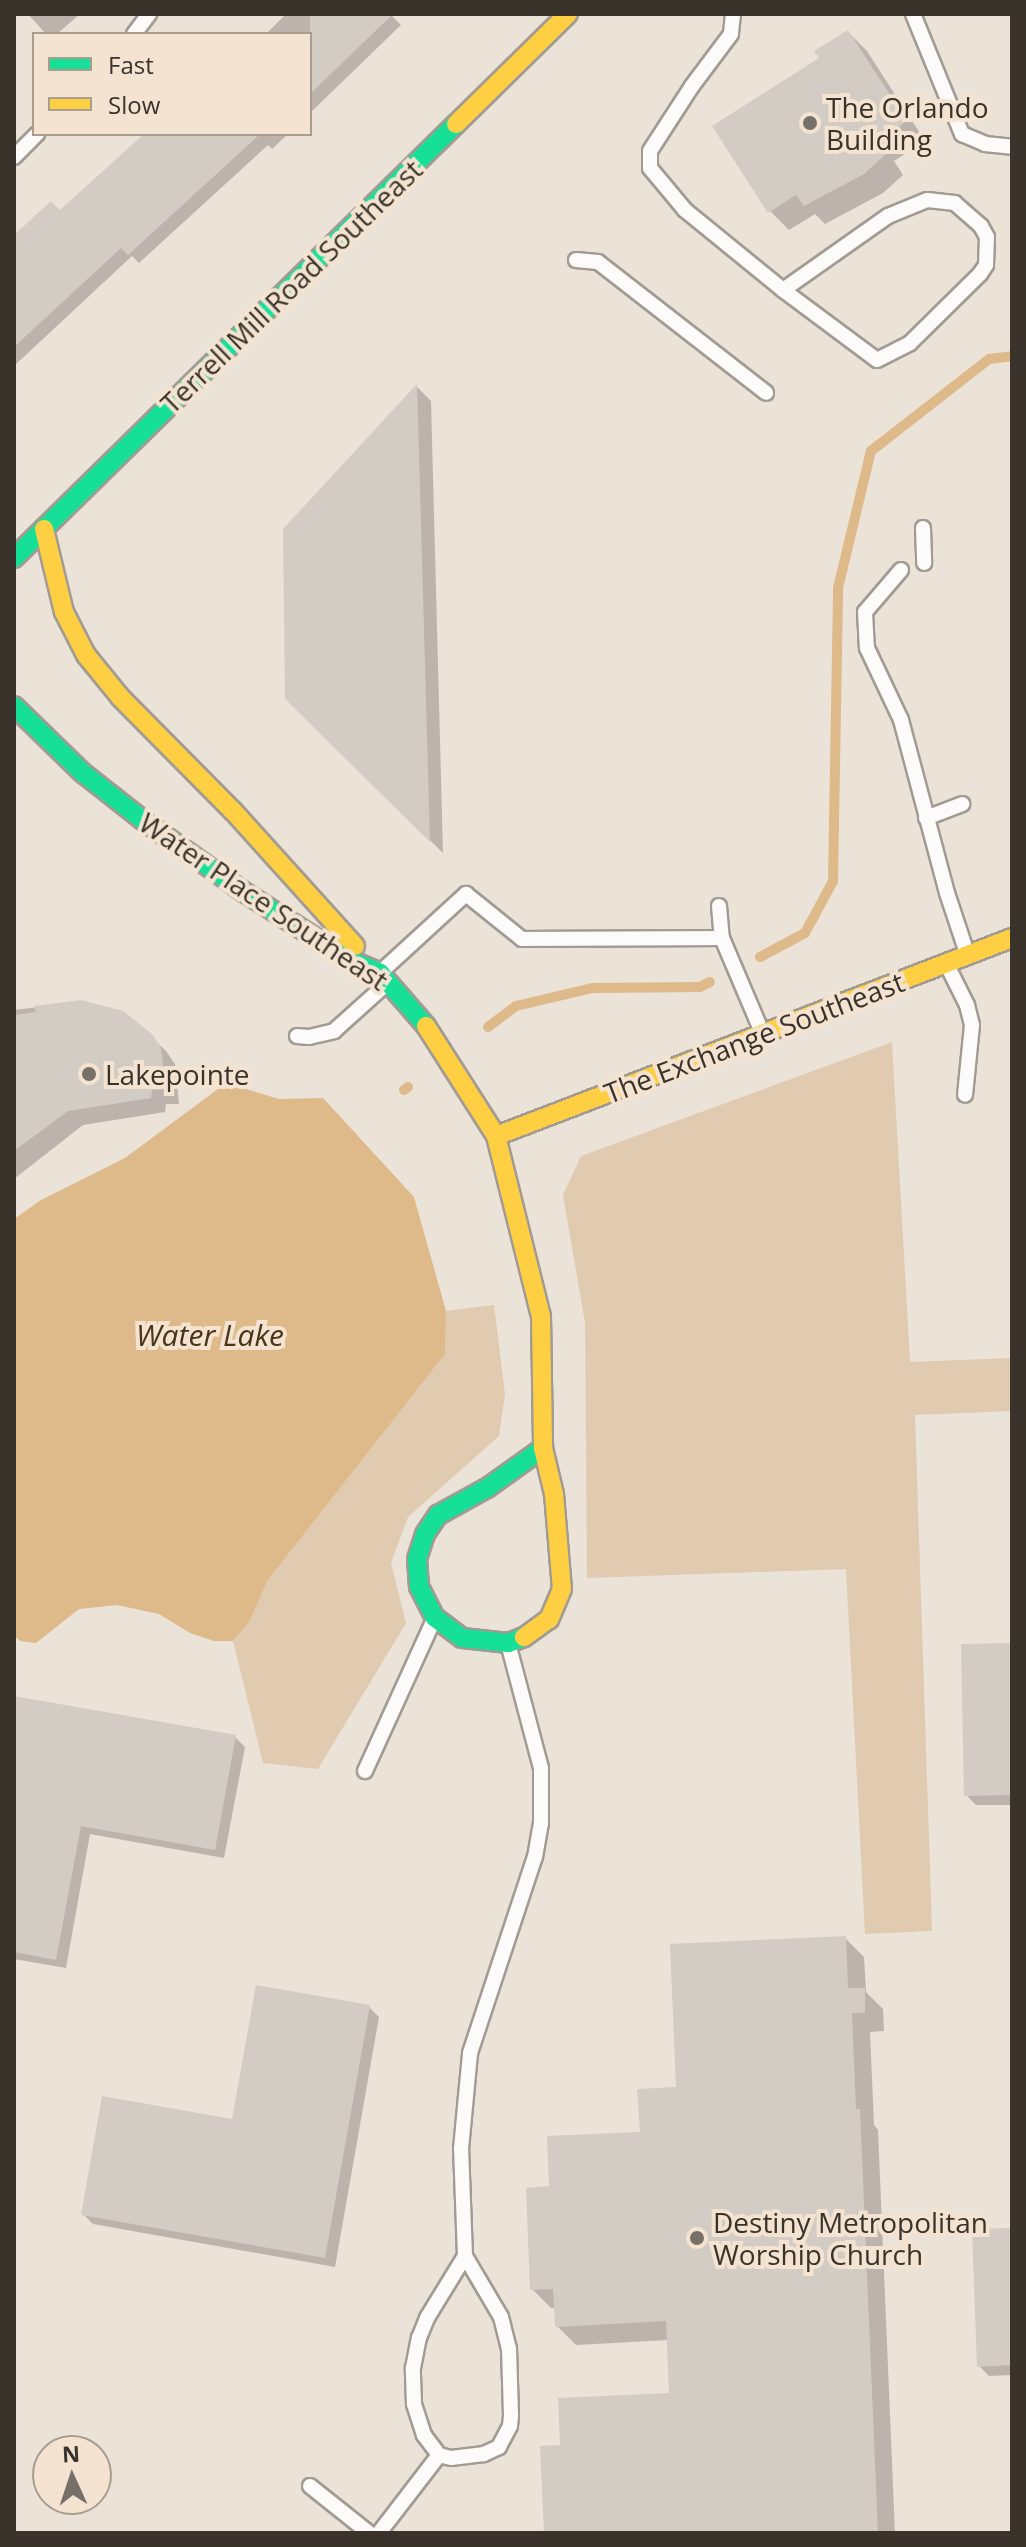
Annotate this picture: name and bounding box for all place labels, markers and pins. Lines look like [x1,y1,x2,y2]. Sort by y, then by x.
place label: The Orlando Building [826,90,989,156]
marker: The Orlando Building [801,114,819,132]
place label: Lakepointe [105,1057,250,1091]
marker: Lakepointe [80,1065,98,1083]
place label: Destiny Metropolitan Worship Church [713,2205,988,2271]
marker: Destiny Metropolitan Worship Church [688,2229,706,2247]

